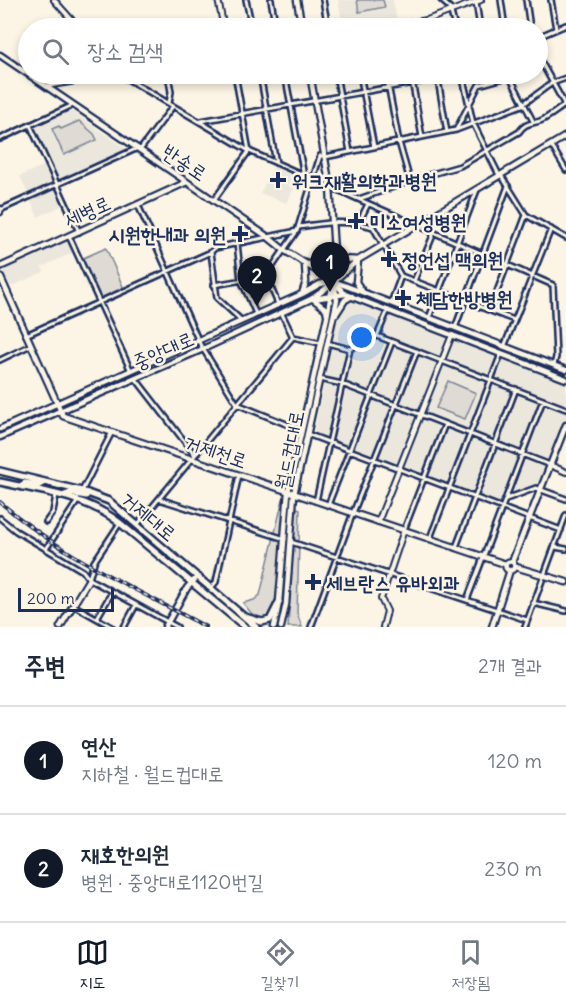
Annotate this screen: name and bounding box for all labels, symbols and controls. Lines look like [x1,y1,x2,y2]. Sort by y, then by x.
search box [18,18,548,84]
icon: search [39,35,72,68]
text: 장소 검색 [87,37,163,65]
street label: 반송로 [158,138,212,186]
place label: 워크재활의학과병원 [292,168,437,193]
marker: 워크재활의학과병원 [269,171,287,189]
street label: 세병로 [60,190,114,232]
place label: 미소여성병원 [370,209,467,234]
marker: 미소여성병원 [347,212,365,230]
place label: 시원한내과 의원 [109,222,226,247]
marker: 시원한내과 의원 [231,225,249,243]
pin: 1 [310,242,350,292]
place label: 정언섭 맥의원 [402,247,503,272]
marker: 정언섭 맥의원 [380,250,398,268]
pin: 2 [238,256,276,306]
place label: 체담한방병원 [416,286,513,311]
marker: 체담한방병원 [394,289,412,307]
your location [347,323,376,352]
street label: 중앙대로 [129,325,197,375]
street label: 월드컵대로 [269,408,309,492]
street label: 거제천로 [181,429,251,473]
street label: 거제대로 [116,486,182,546]
place label: 세브란스 유바외과 [326,570,460,595]
marker: 세브란스 유바외과 [304,573,322,591]
scale bar [18,585,114,612]
text: 200 m [27,588,75,608]
text: 주변 [24,649,66,682]
text: 2개 결과 [478,653,542,678]
text: 연산 [81,732,116,760]
text: 1 [40,748,47,773]
text: 120 m [488,748,542,773]
text: 지하철 · 월드컵대로 [81,761,224,786]
text: 재호한의원 [81,840,170,868]
text: 2 [38,856,49,881]
text: 230 m [484,856,542,881]
text: 병원 · 중앙대로1120번길 [81,869,264,894]
tab: 지도 [76,936,109,993]
tab: 길찾기 [261,936,299,993]
tab: 저장됨 [451,936,490,993]

